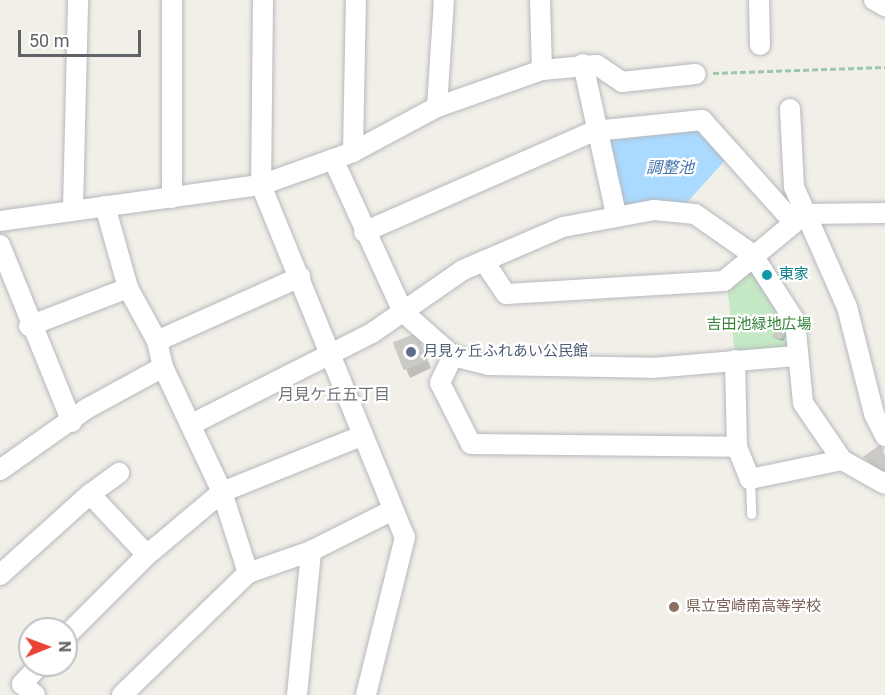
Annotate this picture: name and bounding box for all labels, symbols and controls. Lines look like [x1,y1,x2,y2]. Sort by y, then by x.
scale bar [21,18,144,56]
text: 50 m [29,30,69,51]
water label: 調整池 [646,158,694,178]
place label: 東家 [779,266,809,284]
marker: 東家 [760,268,774,282]
park label: 吉田池緑地広場 [707,316,811,334]
place label: 月見ヶ丘ふれあい公民館 [423,343,588,361]
marker: 月見ヶ丘ふれあい公民館 [404,345,418,359]
district label: 月見ケ丘五丁目 [278,385,390,405]
place label: 県立宮崎南高等学校 [686,598,821,616]
marker: 県立宮崎南高等学校 [667,600,681,614]
north arrow [18,617,78,677]
text: N [55,641,74,653]

